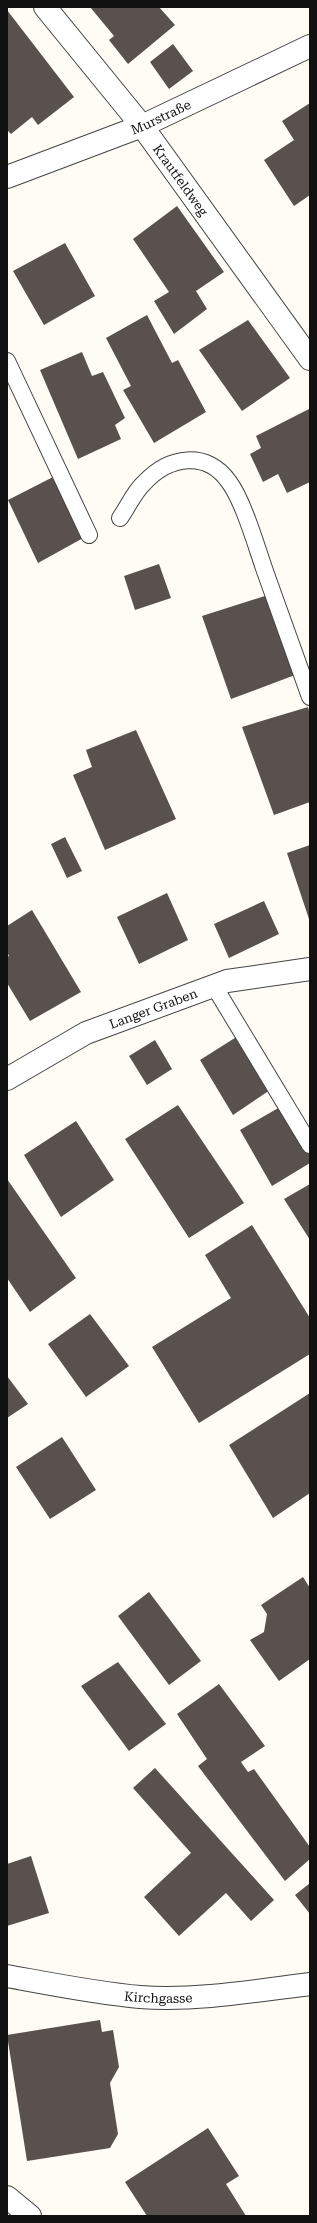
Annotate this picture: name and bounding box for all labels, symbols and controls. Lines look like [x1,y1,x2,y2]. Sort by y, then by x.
street label: Murstraße [129,97,193,138]
street label: Krautfeldweg [150,142,211,219]
street label: Langer Graben [107,985,200,1032]
street label: Kirchgasse [123,1988,193,2006]

